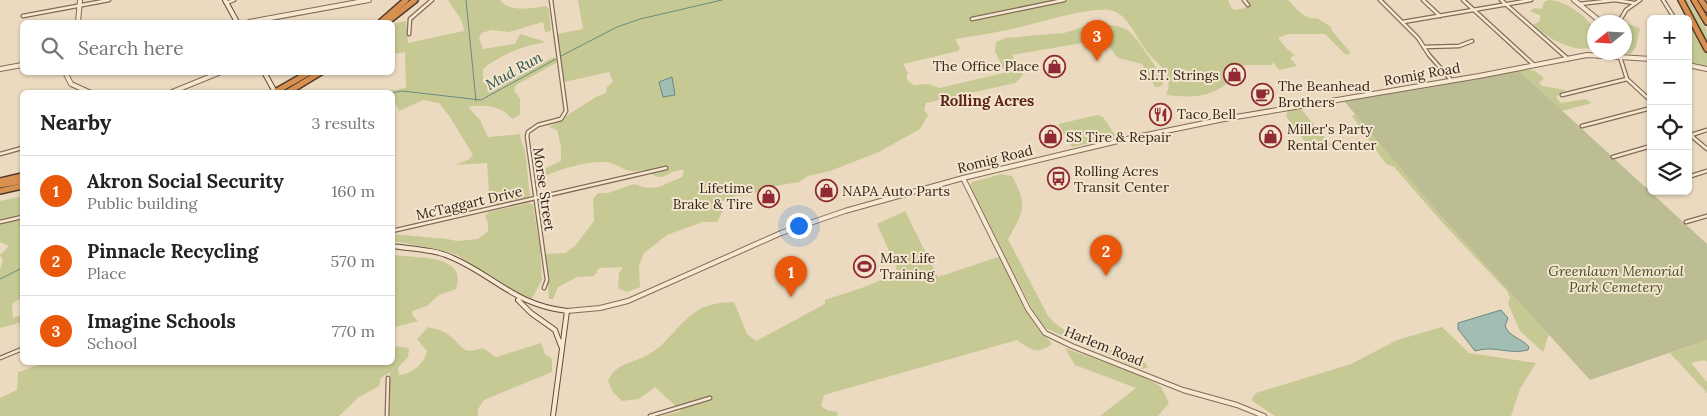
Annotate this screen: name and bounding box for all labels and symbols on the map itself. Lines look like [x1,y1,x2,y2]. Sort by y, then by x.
north arrow [1587,15,1632,60]
pin: 3 [1081,20,1113,61]
water label: Mud Run [482,47,546,94]
shop icon: The Office Place [1043,54,1067,78]
place label: The Office Place [933,57,1039,75]
street label: Romig Road [1382,58,1462,90]
shop icon: S.I.T. Strings [1223,63,1247,87]
place label: S.I.T. Strings [1139,66,1219,84]
place label: The Beanhead Brothers [1278,77,1370,111]
cafe icon: The Beanhead Brothers [1250,82,1274,106]
district label: Rolling Acres [940,91,1034,110]
restaurant icon: Taco Bell [1149,102,1173,126]
place label: Taco Bell [1177,105,1236,123]
place label: Miller's Party Rental Center [1287,120,1377,154]
shop icon: SS Tire & Repair [1038,125,1062,149]
shop icon: Miller's Party Rental Center [1259,125,1283,149]
place label: SS Tire & Repair [1066,128,1171,146]
street label: Romig Road [955,141,1035,177]
street label: Morse Street [529,146,559,233]
place label: Rolling Acres Transit Center [1074,162,1169,196]
bus stop icon: Rolling Acres Transit Center [1046,167,1070,191]
place label: Lifetime Brake & Tire [673,179,753,213]
shop icon: NAPA Auto Parts [814,179,838,203]
street label: McTaggart Drive [414,182,524,224]
place label: NAPA Auto Parts [842,182,950,200]
shop icon: Lifetime Brake & Tire [757,184,781,208]
your location [786,213,812,239]
pin: 2 [1090,235,1122,276]
place label: Max Life Training [880,249,936,283]
sports icon: Max Life Training [852,254,876,278]
pin: 1 [775,256,807,297]
park label: Greenlawn Memorial Park Cemetery [1548,262,1684,296]
street label: Harlem Road [1062,322,1146,370]

